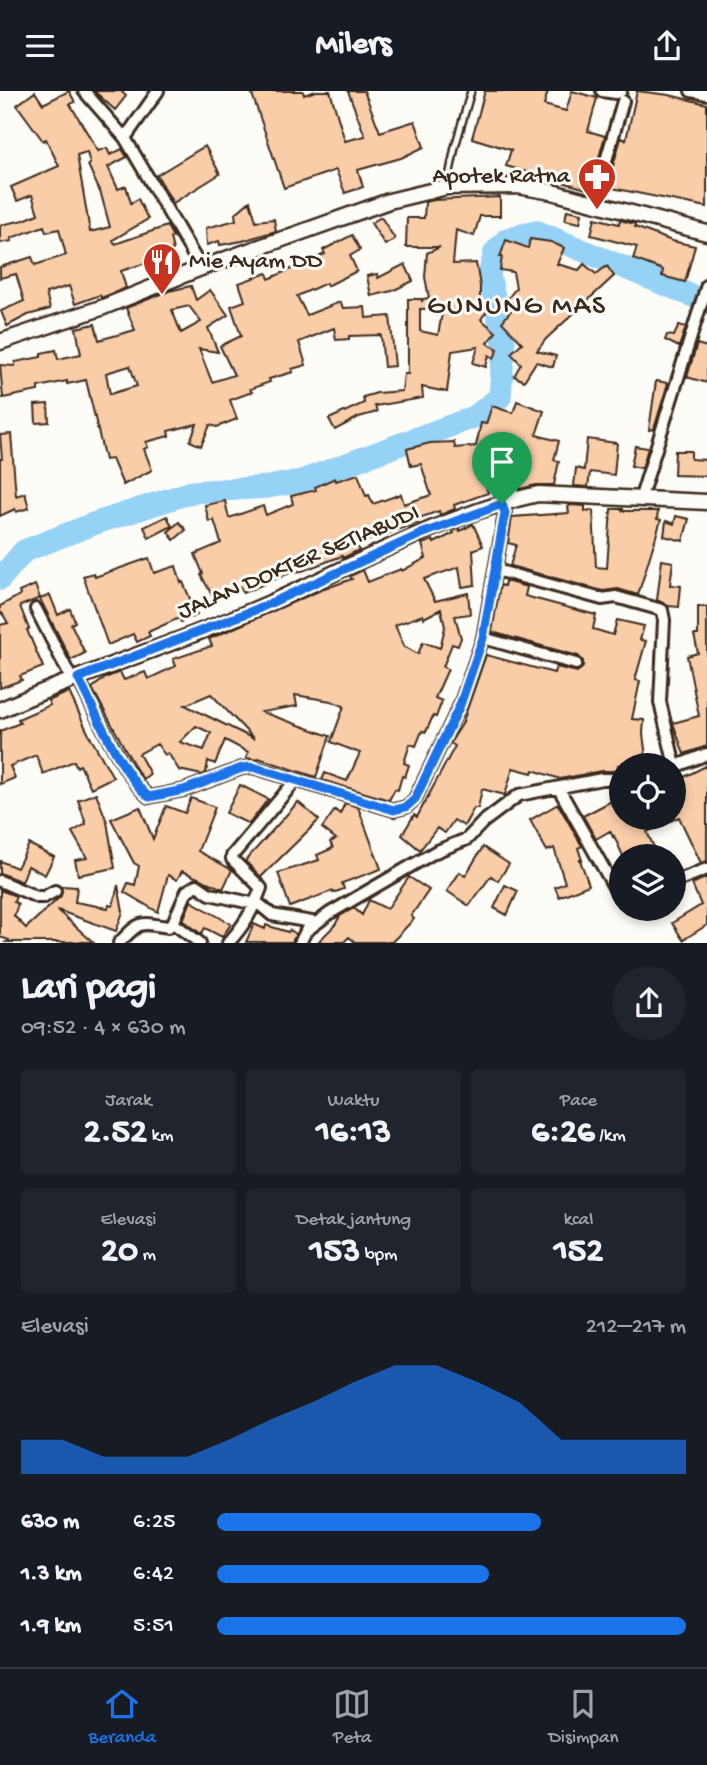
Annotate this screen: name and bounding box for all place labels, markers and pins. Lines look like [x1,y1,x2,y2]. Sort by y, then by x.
pharmacy icon: Apotek Ratna [576,156,618,211]
place label: Apotek Ratna [433,163,571,192]
restaurant icon: Mie Ayam DD [141,241,183,296]
place label: Mie Ayam DD [189,248,323,277]
pin [472,432,532,504]

